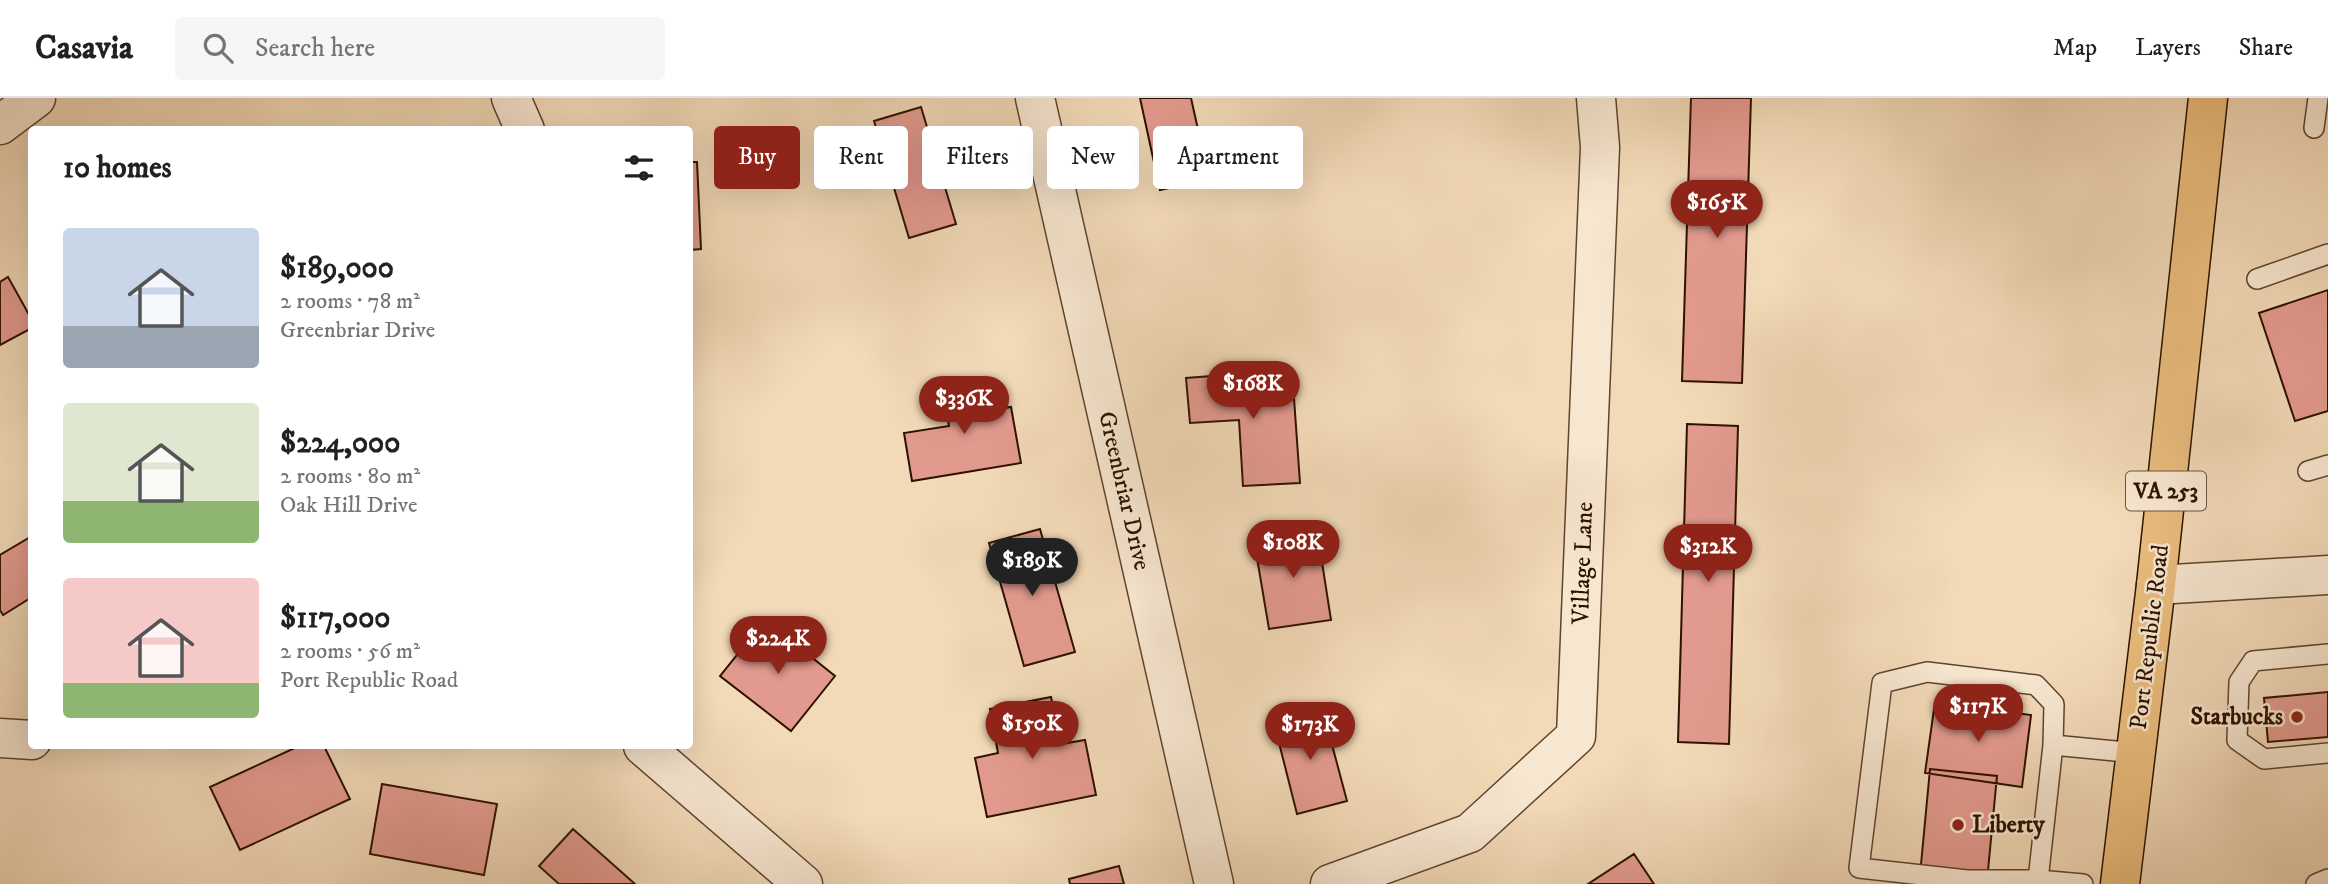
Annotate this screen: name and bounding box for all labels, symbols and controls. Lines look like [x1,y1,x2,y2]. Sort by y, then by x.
search box [175,17,665,80]
text: Casavia [35,28,133,69]
icon: search [199,29,237,67]
text: Search here [255,32,375,65]
text: Map [2053,33,2097,63]
text: Layers [2135,33,2201,63]
text: Share [2239,33,2293,63]
chip: Buy [714,126,800,189]
chip: Rent [814,126,908,189]
chip: Filters [922,126,1033,189]
chip: New [1047,126,1139,189]
chip: Apartment [1153,126,1303,189]
icon: filters [620,149,658,187]
text: 10 homes [63,150,172,187]
pin: $165K [1668,180,1766,240]
text: $165K [1687,188,1747,217]
text: $189,000 [280,250,394,287]
icon: home [119,256,203,340]
text: 2 rooms · 78 m² [280,287,420,316]
text: Greenbriar Drive [280,316,435,345]
pin: $168K [1204,362,1302,421]
text: $168K [1223,369,1283,398]
pin: $336K [915,376,1013,436]
text: $336K [935,384,993,413]
street label: Greenbriar Drive [1091,409,1157,573]
text: $224,000 [280,425,400,462]
icon: home [119,431,203,515]
text: 2 rooms · 80 m² [280,462,420,491]
road number: VA 253 [2126,472,2206,510]
text: Oak Hill Drive [280,491,418,520]
street label: Village Lane [1566,501,1600,626]
pin: $108K [1244,520,1342,580]
pin: $312K [1659,524,1757,584]
text: $108K [1263,528,1323,557]
text: $312K [1679,532,1737,561]
pin: $189K [983,538,1081,598]
street label: Port Republic Road [2124,543,2176,731]
text: $189K [1002,546,1062,575]
text: $117,000 [280,600,391,637]
icon: home [119,606,203,690]
pin: $224K [729,616,827,676]
text: $224K [746,624,810,653]
text: 2 rooms · 56 m² [280,637,420,666]
text: Port Republic Road [280,666,458,695]
pin: $117K [1929,684,2027,744]
text: $117K [1949,692,2007,721]
pin: $150K [983,702,1081,761]
pin: $173K [1261,702,1359,762]
place label: Starbucks [2191,702,2283,732]
text: $150K [1002,709,1062,738]
marker: Starbucks [2289,709,2305,725]
text: $173K [1281,710,1339,739]
place label: Liberty [1972,810,2045,840]
marker: Liberty [1950,817,1966,833]

